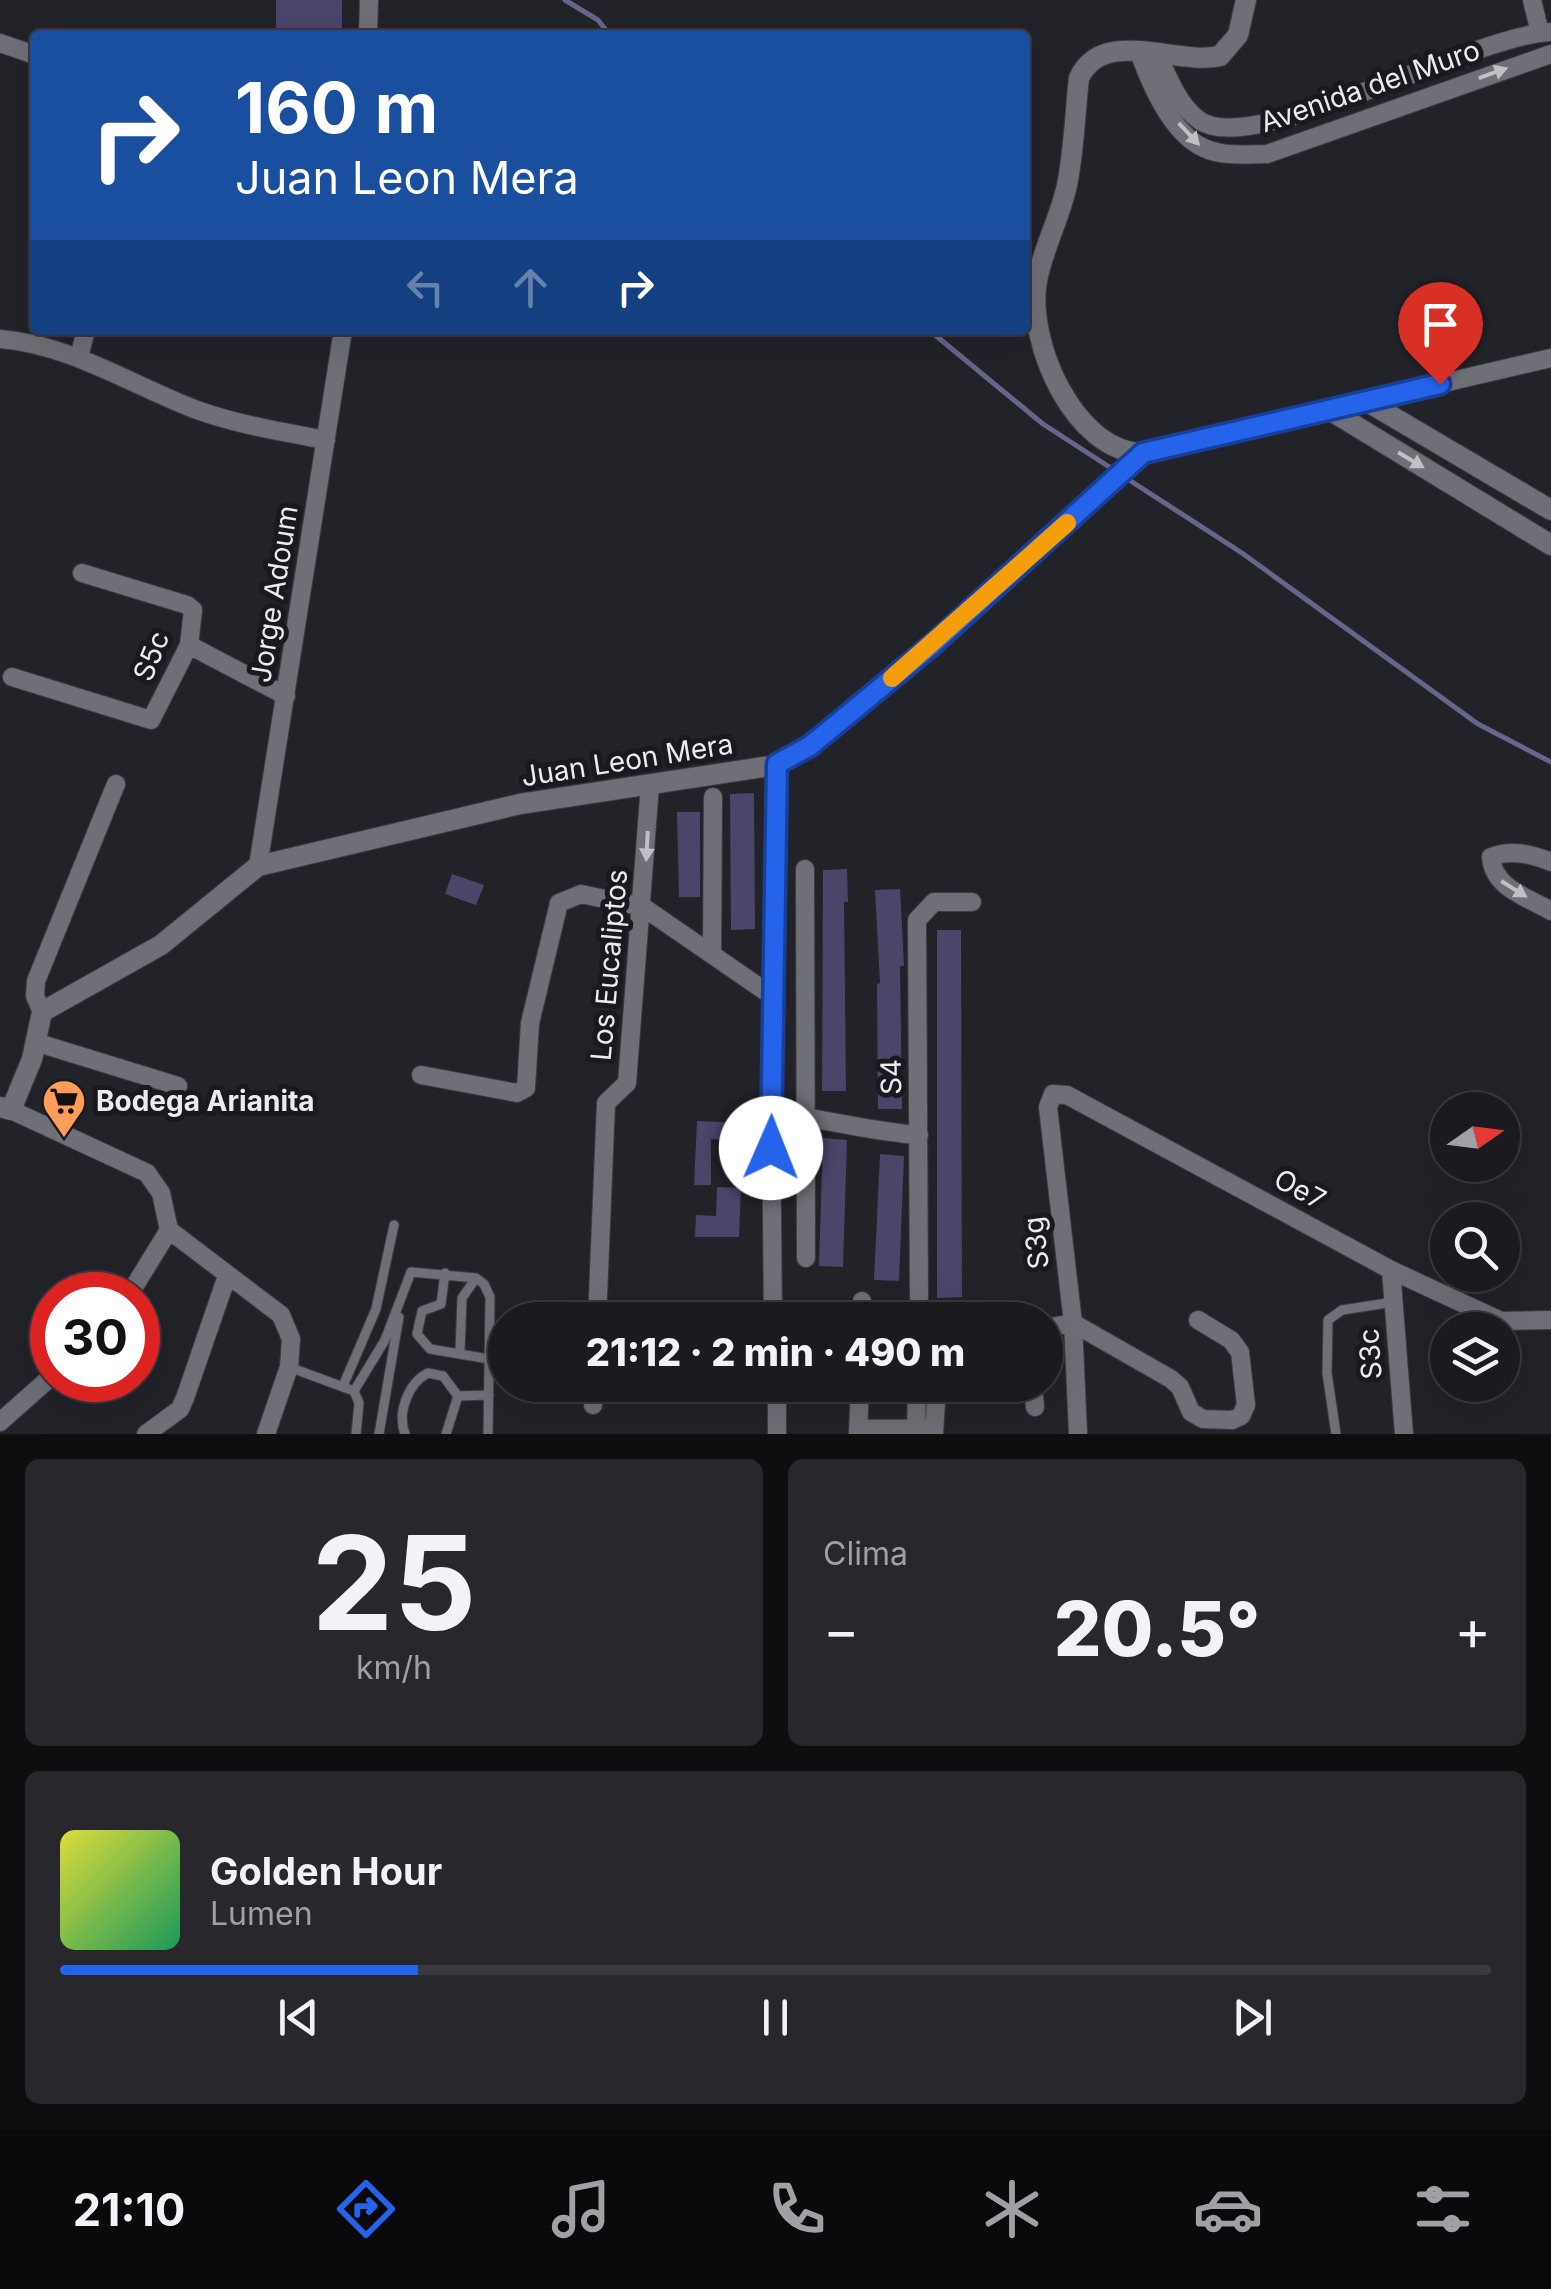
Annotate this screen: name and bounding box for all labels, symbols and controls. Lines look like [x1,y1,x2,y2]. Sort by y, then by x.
street label: Avenida del Muro [1256,33,1484,139]
text: 160 m [235,65,438,150]
one-way arrow [1479,65,1509,80]
icon: right [70,70,200,200]
one-way arrow [1177,121,1199,146]
text: Juan Leon Mera [235,150,579,205]
icon: left [398,260,453,315]
icon: ahead [503,260,558,315]
icon: right [608,260,663,315]
pin [1398,282,1483,385]
icon: arrive [1413,297,1468,352]
one-way arrow [1397,451,1425,468]
street label: Jorge Adoum [243,503,305,685]
street label: S5c [126,626,176,686]
street label: Juan Leon Mera [519,726,735,794]
one-way arrow [639,830,655,862]
street label: Los Eucaliptos [584,868,634,1062]
one-way arrow [1500,880,1528,897]
street label: S4 [874,1059,908,1095]
supermarket icon: Bodega Arianita [41,1078,87,1139]
place label: Bodega Arianita [96,1084,315,1118]
north arrow [1430,1092,1520,1182]
map controls [1430,1092,1520,1402]
position arrow [719,1096,823,1200]
street label: Oe7 [1268,1161,1332,1217]
button: search [1430,1202,1520,1292]
street label: S3g [1016,1215,1056,1271]
speed limit sign: 30 [30,1272,160,1402]
button: layers [1430,1312,1520,1402]
street label: S3c [1351,1327,1389,1381]
text: 21:12 · 2 min · 490 m [586,1329,965,1375]
text: 25 [312,1504,476,1661]
text: Clima [823,1534,908,1573]
text: 20.5° [1054,1583,1260,1674]
text: − [823,1597,859,1663]
text: + [1455,1597,1491,1663]
text: km/h [356,1648,432,1687]
text: Golden Hour [210,1848,442,1894]
text: Lumen [210,1894,313,1933]
icon: previous [271,1990,326,2045]
icon: pause [748,1990,803,2045]
icon: next [1225,1990,1280,2045]
icon: directions [331,2174,401,2244]
icon: music [546,2174,616,2244]
icon: phone [762,2174,832,2244]
icon: climate [977,2174,1047,2244]
icon: car [1193,2174,1263,2244]
icon: filters [1408,2174,1478,2244]
text: 21:10 [73,2182,185,2237]

